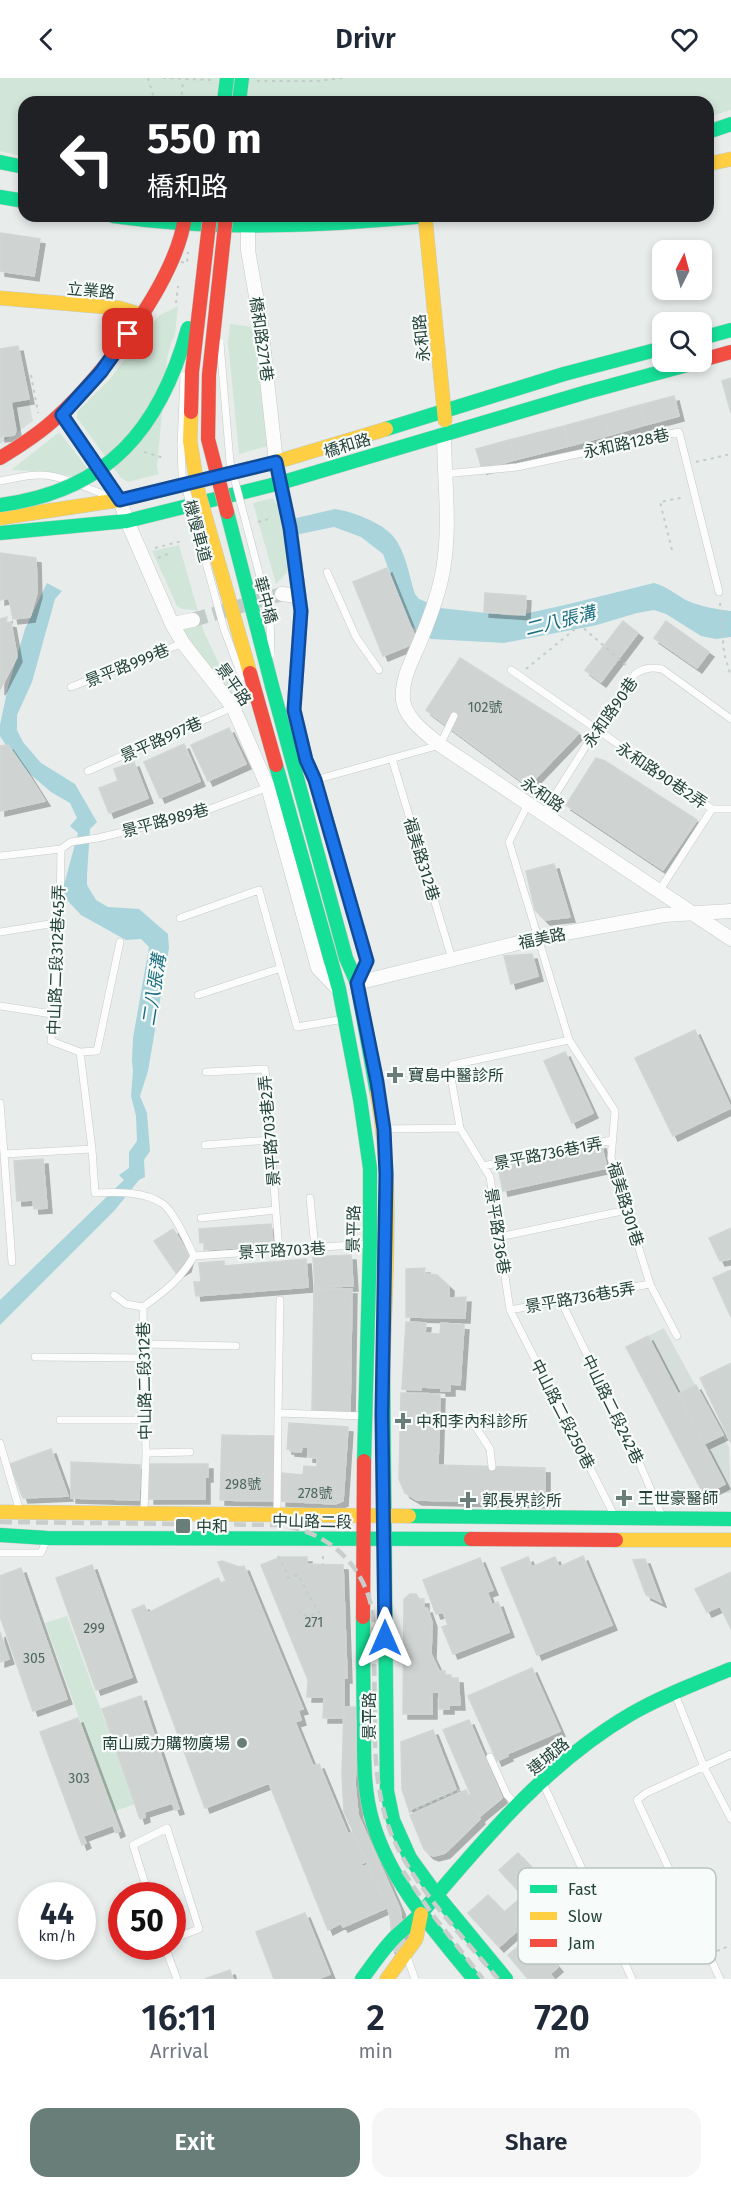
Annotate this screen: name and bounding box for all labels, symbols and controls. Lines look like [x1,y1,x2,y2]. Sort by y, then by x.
icon: back [30,23,63,56]
text: Drivr [335,23,396,55]
icon: heart [668,23,701,56]
text: 550 m [147,114,262,164]
icon: left [48,120,126,198]
text: 橋和路 [147,171,228,203]
north arrow [652,240,712,300]
map controls [652,240,712,372]
street label: 立業路 [66,279,116,302]
street label: 橋和路271巷 [246,295,277,383]
pin [102,308,153,359]
button: search [652,312,712,372]
street label: 永和路 [410,313,433,363]
icon: arrive [111,317,144,350]
street label: 永和路128巷 [581,425,671,462]
street label: 橋和路 [321,429,373,462]
street label: 機慢車道 [180,498,215,565]
street label: 華中橋 [250,574,281,626]
water label: 二八張溝 [522,601,601,640]
street label: 景平路999巷 [82,640,172,691]
street label: 景平路 [212,659,255,709]
street label: 永和路90巷 [579,674,642,751]
house number: 102號 [468,699,502,716]
street label: 景平路997巷 [117,713,205,766]
street label: 永和路90巷2弄 [613,738,711,813]
street label: 永和路 [518,773,568,816]
street label: 景平路989巷 [120,800,211,841]
street label: 福美路312巷 [400,815,443,903]
street label: 中山路二段312巷45弄 [44,884,69,1036]
street label: 福美路 [517,924,568,953]
water label: 二八張溝 [138,950,171,1027]
marker: 寶島中醫診所 [386,1066,404,1084]
place label: 寶島中醫診所 [408,1066,504,1085]
street label: 景平路703巷2弄 [255,1075,284,1187]
street label: 景平路736巷1弄 [492,1134,604,1173]
street label: 福美路301巷 [604,1160,647,1249]
street label: 景平路736巷 [481,1186,514,1276]
street label: 景平路 [344,1205,363,1253]
street label: 景平路703巷 [238,1239,326,1262]
street label: 景平路736巷5弄 [524,1278,637,1317]
street label: 中山路二段312巷 [134,1322,155,1440]
street label: 中山路二段242巷 [578,1351,647,1467]
street label: 中山路二段250巷 [527,1356,598,1472]
marker: 中和李內科診所 [394,1412,412,1430]
place label: 中和李內科診所 [416,1412,528,1431]
house number: 298號 [225,1476,261,1493]
house number: 278號 [298,1485,332,1502]
marker: 王世豪醫師 [615,1489,633,1507]
place label: 王世豪醫師 [638,1489,718,1508]
marker: 郭長界診所 [459,1491,477,1509]
place label: 郭長界診所 [482,1491,562,1510]
street label: 中山路二段 [272,1511,352,1532]
marker: 中和 [174,1517,192,1535]
place label: 中和 [196,1517,228,1536]
position arrow [353,1606,417,1670]
house number: 271 [305,1614,323,1631]
house number: 299 [83,1620,105,1637]
house number: 305 [23,1650,45,1667]
street label: 景平路 [360,1692,379,1740]
place label: 南山威力購物廣場 [102,1734,230,1753]
street label: 連城路 [524,1734,573,1779]
marker: 南山威力購物廣場 [235,1736,249,1750]
house number: 303 [68,1770,90,1787]
legend [518,1868,716,1964]
text: Fast [568,1880,597,1899]
speed limit sign: 50 [108,1882,186,1960]
text: 44 [40,1896,74,1932]
text: Slow [568,1907,603,1926]
text: km/h [38,1927,76,1945]
text: Jam [568,1934,595,1953]
text: 16:11 [141,1996,217,2040]
text: 2 [367,1996,385,2040]
text: 720 [534,1996,590,2040]
text: Arrival [150,2039,209,2063]
text: min [358,2039,393,2063]
text: m [553,2039,571,2063]
button: Exit [30,2108,360,2177]
button: Share [372,2108,701,2177]

